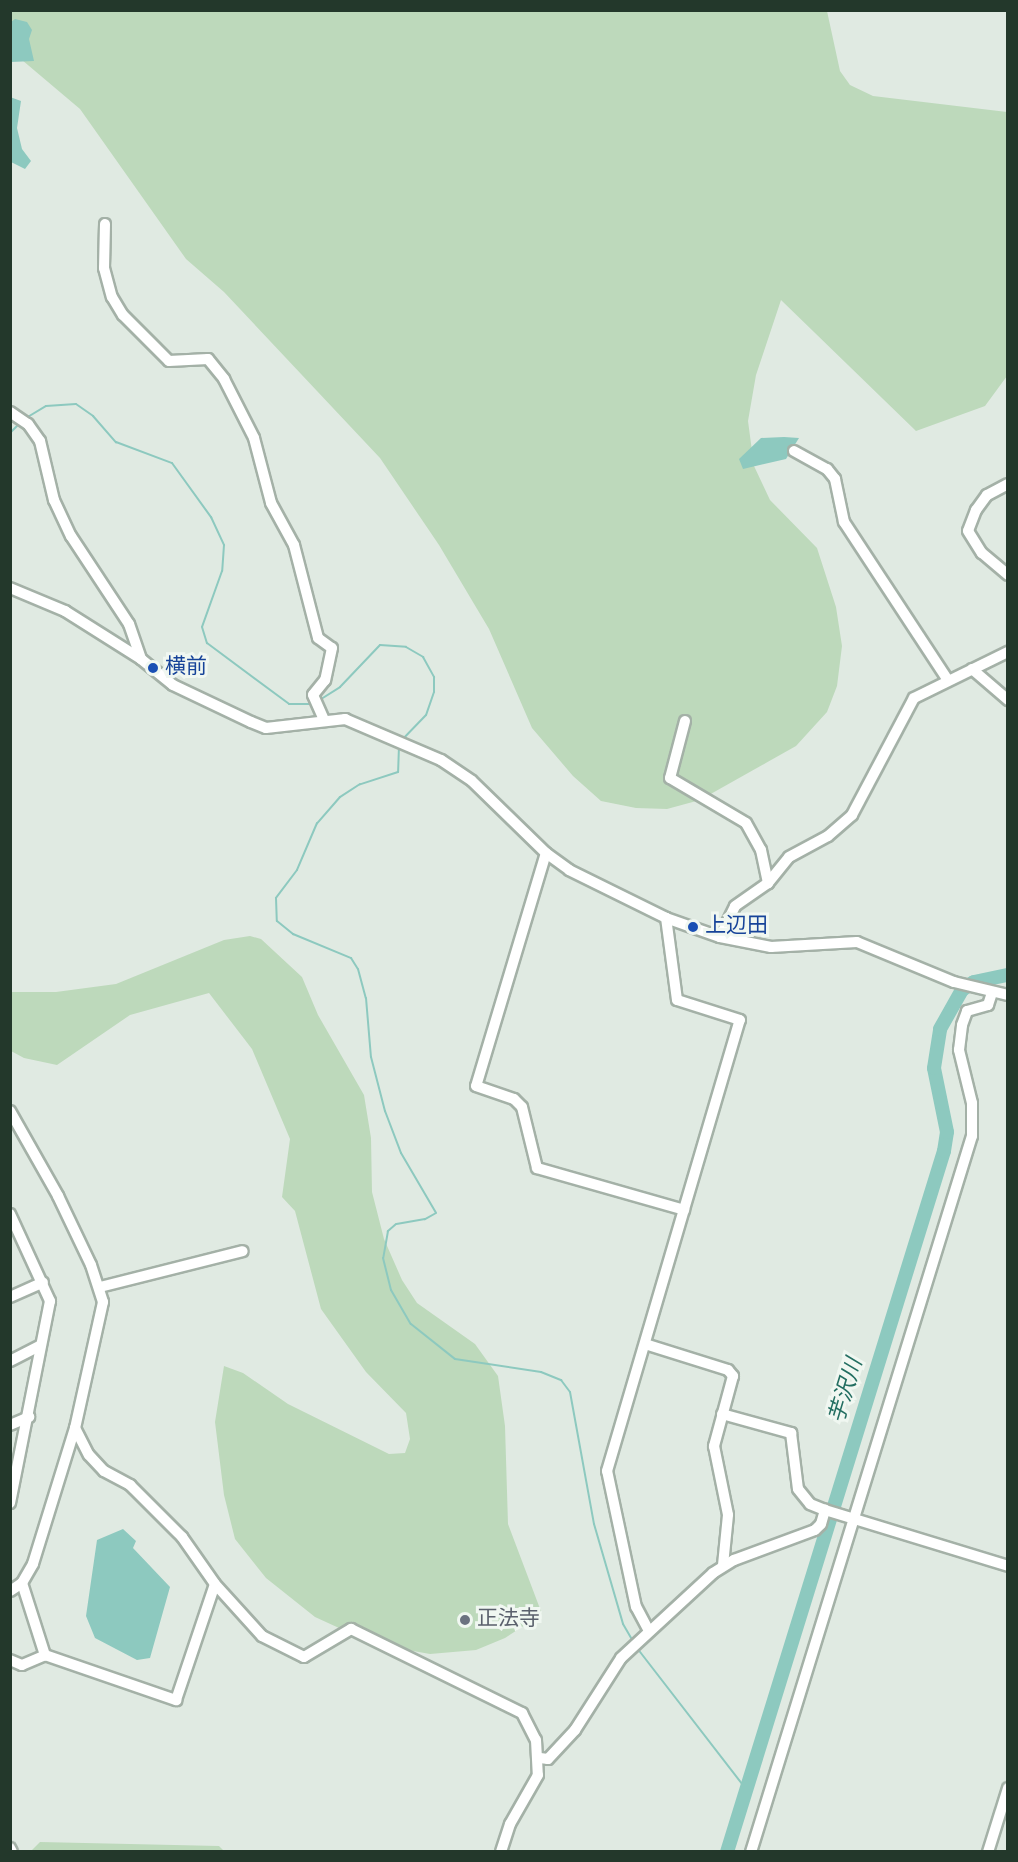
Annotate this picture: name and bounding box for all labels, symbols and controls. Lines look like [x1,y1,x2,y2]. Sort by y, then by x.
place label: 横前 [165,655,207,681]
marker: 横前 [146,661,160,675]
place label: 上辺田 [705,914,768,940]
marker: 上辺田 [686,920,700,934]
water label: 芋沢川 [825,1356,869,1426]
place label: 正法寺 [477,1607,540,1633]
marker: 正法寺 [458,1613,472,1627]

